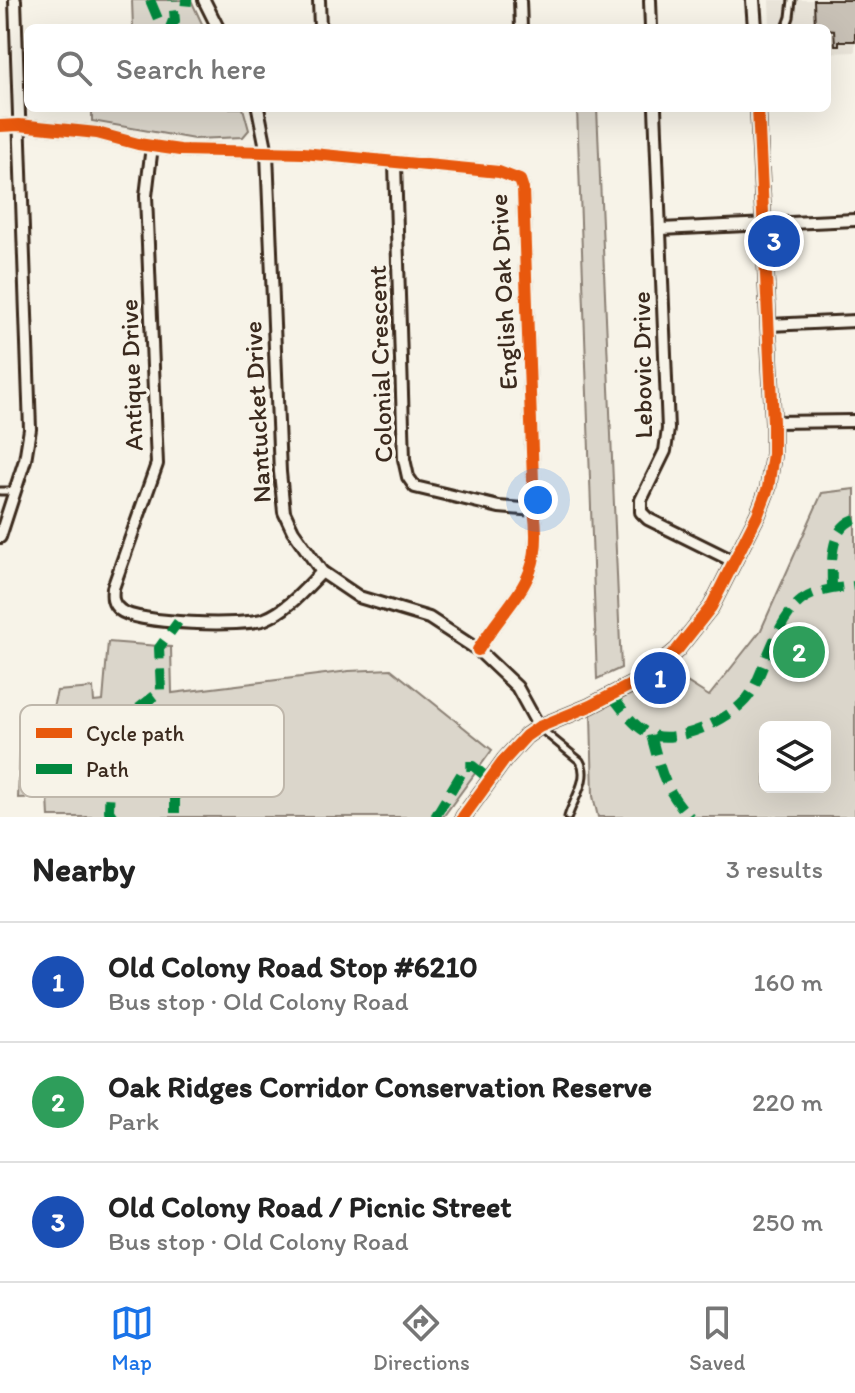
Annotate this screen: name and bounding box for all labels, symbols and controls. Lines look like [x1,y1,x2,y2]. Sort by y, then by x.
search box [24,24,831,112]
icon: search [52,46,96,90]
text: Search here [116,50,266,87]
street label: English Oak Drive [482,193,524,391]
pin: 3 [748,211,800,271]
street label: Colonial Crescent [361,264,399,463]
street label: Lebovic Drive [625,291,659,439]
street label: Antique Drive [112,298,150,452]
street label: Nantucket Drive [236,320,278,504]
your location [518,480,558,520]
pin: 2 [773,622,825,682]
pin: 1 [634,648,686,708]
legend [20,705,284,797]
text: Cycle path [86,720,185,747]
map controls [759,721,831,793]
button: layers [759,721,831,793]
text: Path [86,756,129,783]
text: Nearby [32,849,135,890]
text: 3 results [726,853,823,885]
text: Old Colony Road Stop #6210 [108,948,478,985]
text: 1 [52,966,64,998]
text: 160 m [753,966,823,998]
text: Bus stop · Old Colony Road [108,985,409,1017]
text: Oak Ridges Corridor Conservation Reserve [108,1068,652,1105]
text: 2 [51,1086,65,1118]
text: 220 m [752,1086,823,1118]
text: Park [108,1105,159,1137]
text: Old Colony Road / Picnic Street [108,1188,512,1225]
text: 3 [51,1206,65,1238]
text: 250 m [752,1206,823,1238]
text: Bus stop · Old Colony Road [108,1225,409,1257]
tab: Map [110,1301,154,1376]
tab: Directions [373,1301,470,1376]
tab: Saved [689,1301,745,1376]

